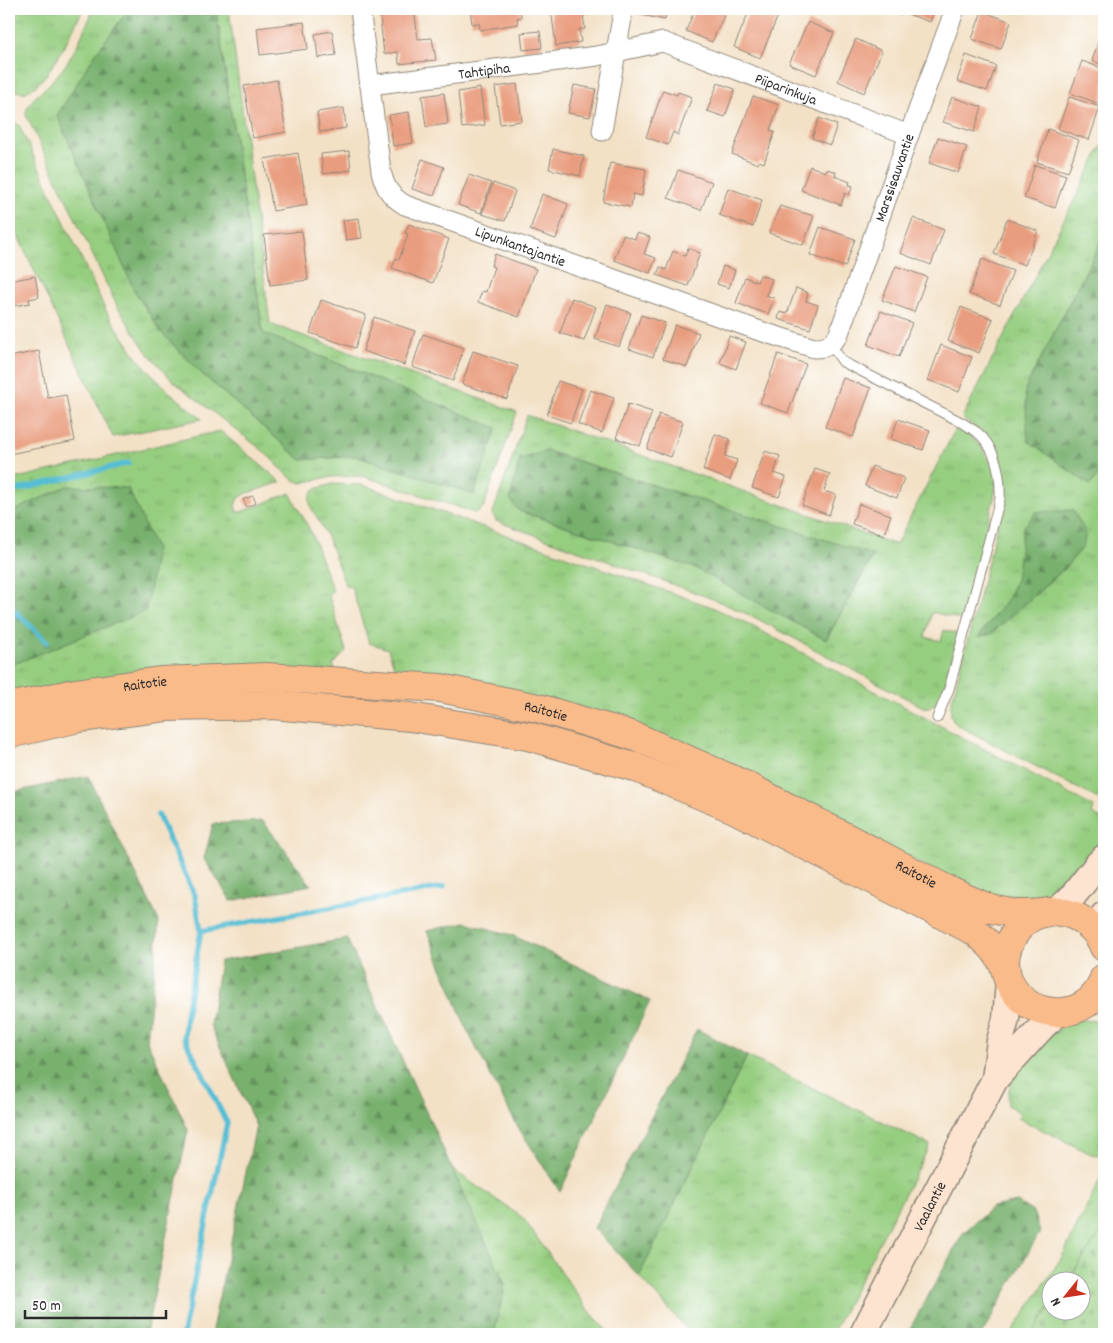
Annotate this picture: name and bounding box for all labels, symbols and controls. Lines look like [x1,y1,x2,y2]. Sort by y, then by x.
street label: Tahtipiha [457,58,512,87]
street label: Piiparinkuja [751,69,821,113]
street label: Marssisauvantie [870,131,922,225]
street label: Lipunkantajantie [471,222,569,274]
street label: Raitotie [122,672,168,699]
street label: Raitotie [522,696,570,729]
street label: Raitotie [891,855,941,895]
street label: Vaalantie [909,1178,953,1236]
north arrow [1040,1270,1090,1320]
scale bar [25,1288,166,1320]
text: N [1046,1293,1067,1309]
text: 50 m [32,1296,61,1318]

